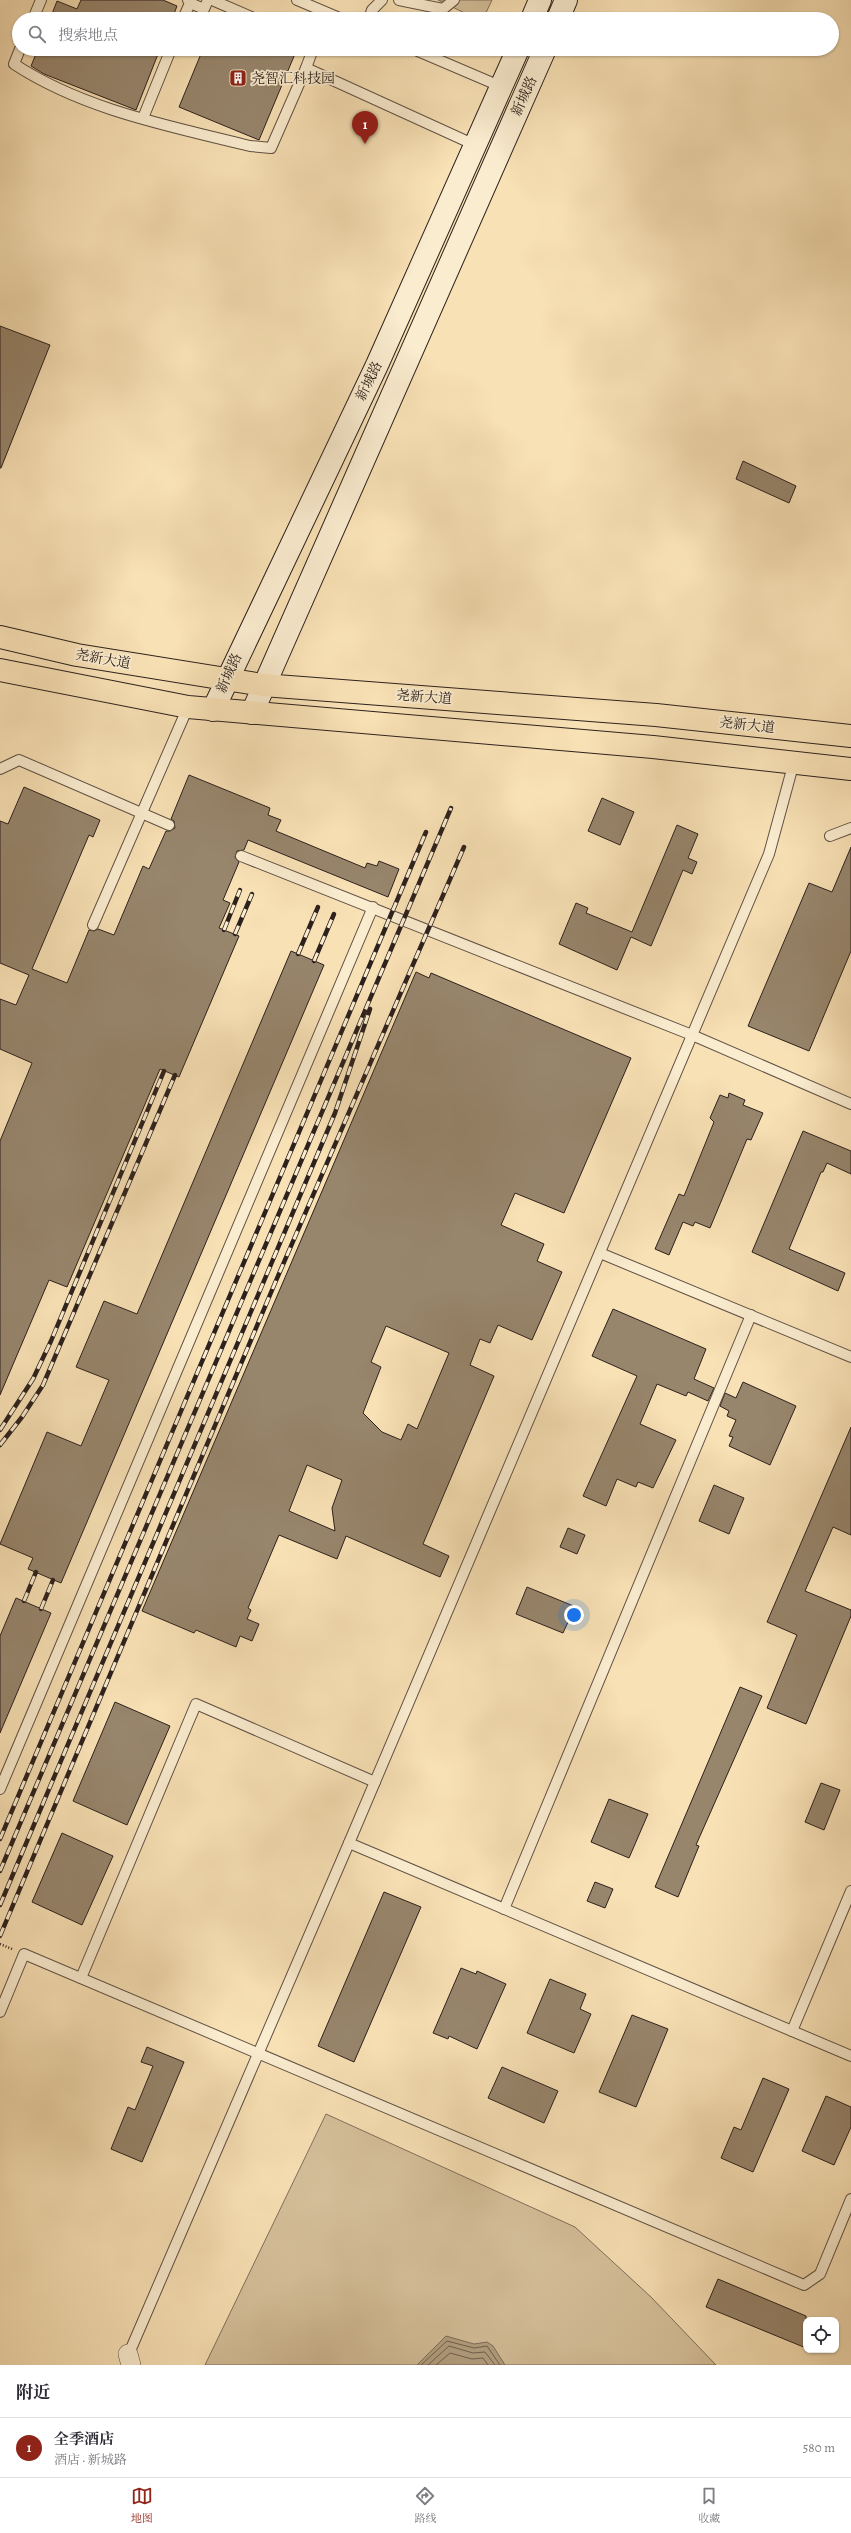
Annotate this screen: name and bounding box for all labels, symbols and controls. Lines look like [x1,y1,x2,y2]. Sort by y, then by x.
search box [12,12,839,56]
icon: search [26,23,48,45]
text: 搜索地点 [58,25,118,45]
building icon: 尧智汇科技园 [228,68,248,88]
place label: 尧智汇科技园 [251,69,335,88]
street label: 新城路 [507,73,541,119]
pin: 1 [352,111,378,144]
street label: 新城路 [351,358,387,404]
street label: 尧新大道 [74,645,132,673]
street label: 新城路 [212,650,246,696]
street label: 尧新大道 [395,686,453,708]
street label: 尧新大道 [718,713,776,737]
your location [564,1605,584,1625]
map controls [803,2317,839,2353]
button: locate [803,2317,839,2353]
text: 附近 [16,2381,50,2404]
text: 全季酒店 [54,2429,114,2449]
text: 1 [27,2439,31,2456]
text: 580 m [803,2439,835,2456]
text: 酒店 · 新城路 [54,2451,127,2468]
tab: 地图 [131,2485,153,2526]
tab: 路线 [414,2485,436,2526]
tab: 收藏 [698,2485,720,2526]

